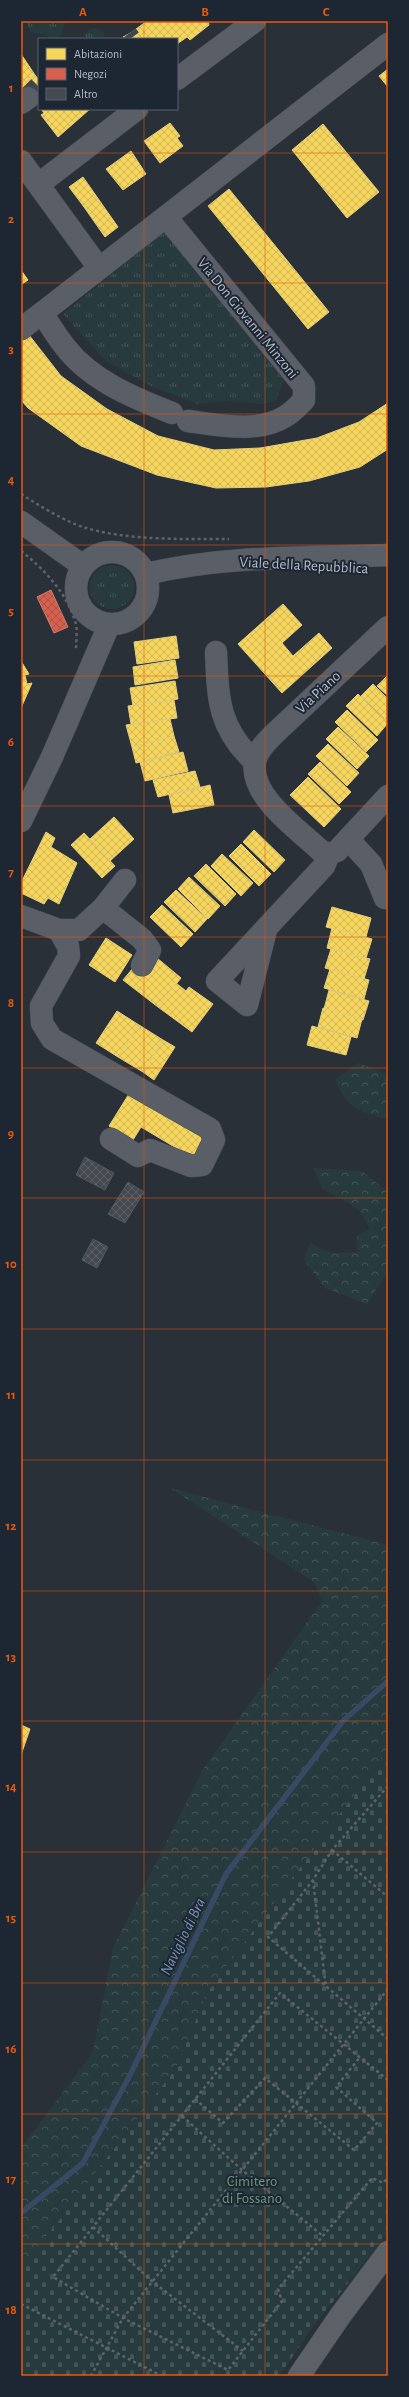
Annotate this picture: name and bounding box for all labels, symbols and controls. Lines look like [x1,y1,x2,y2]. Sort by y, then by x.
text: A [79,6,87,19]
text: B [201,6,209,19]
text: C [323,6,330,19]
legend [38,38,178,110]
text: Abitazioni [74,48,122,60]
text: Negozi [74,68,107,80]
text: 1 [9,82,13,95]
text: Altro [74,88,98,100]
text: 2 [8,213,14,226]
street label: Via Don Giovanni Minzoni [194,255,301,382]
text: 3 [8,343,14,356]
text: 4 [8,474,15,487]
street label: Viale della Repubblica [239,555,369,576]
text: 5 [8,605,14,618]
street label: Via Piano [293,668,343,717]
text: 6 [8,736,14,749]
text: 7 [8,866,14,879]
text: 8 [8,997,14,1010]
text: 9 [8,1128,14,1141]
text: 10 [5,1258,17,1271]
text: 11 [6,1389,16,1402]
text: 12 [6,1520,16,1533]
text: 13 [6,1651,17,1664]
text: 14 [5,1781,17,1794]
water label: Naviglio di Bra [157,1895,208,1977]
text: 15 [6,1912,17,1925]
text: 16 [6,2043,16,2056]
text: 17 [6,2173,17,2186]
park label: Cimitero di Fossano [222,2174,282,2206]
text: 18 [5,2304,17,2317]

